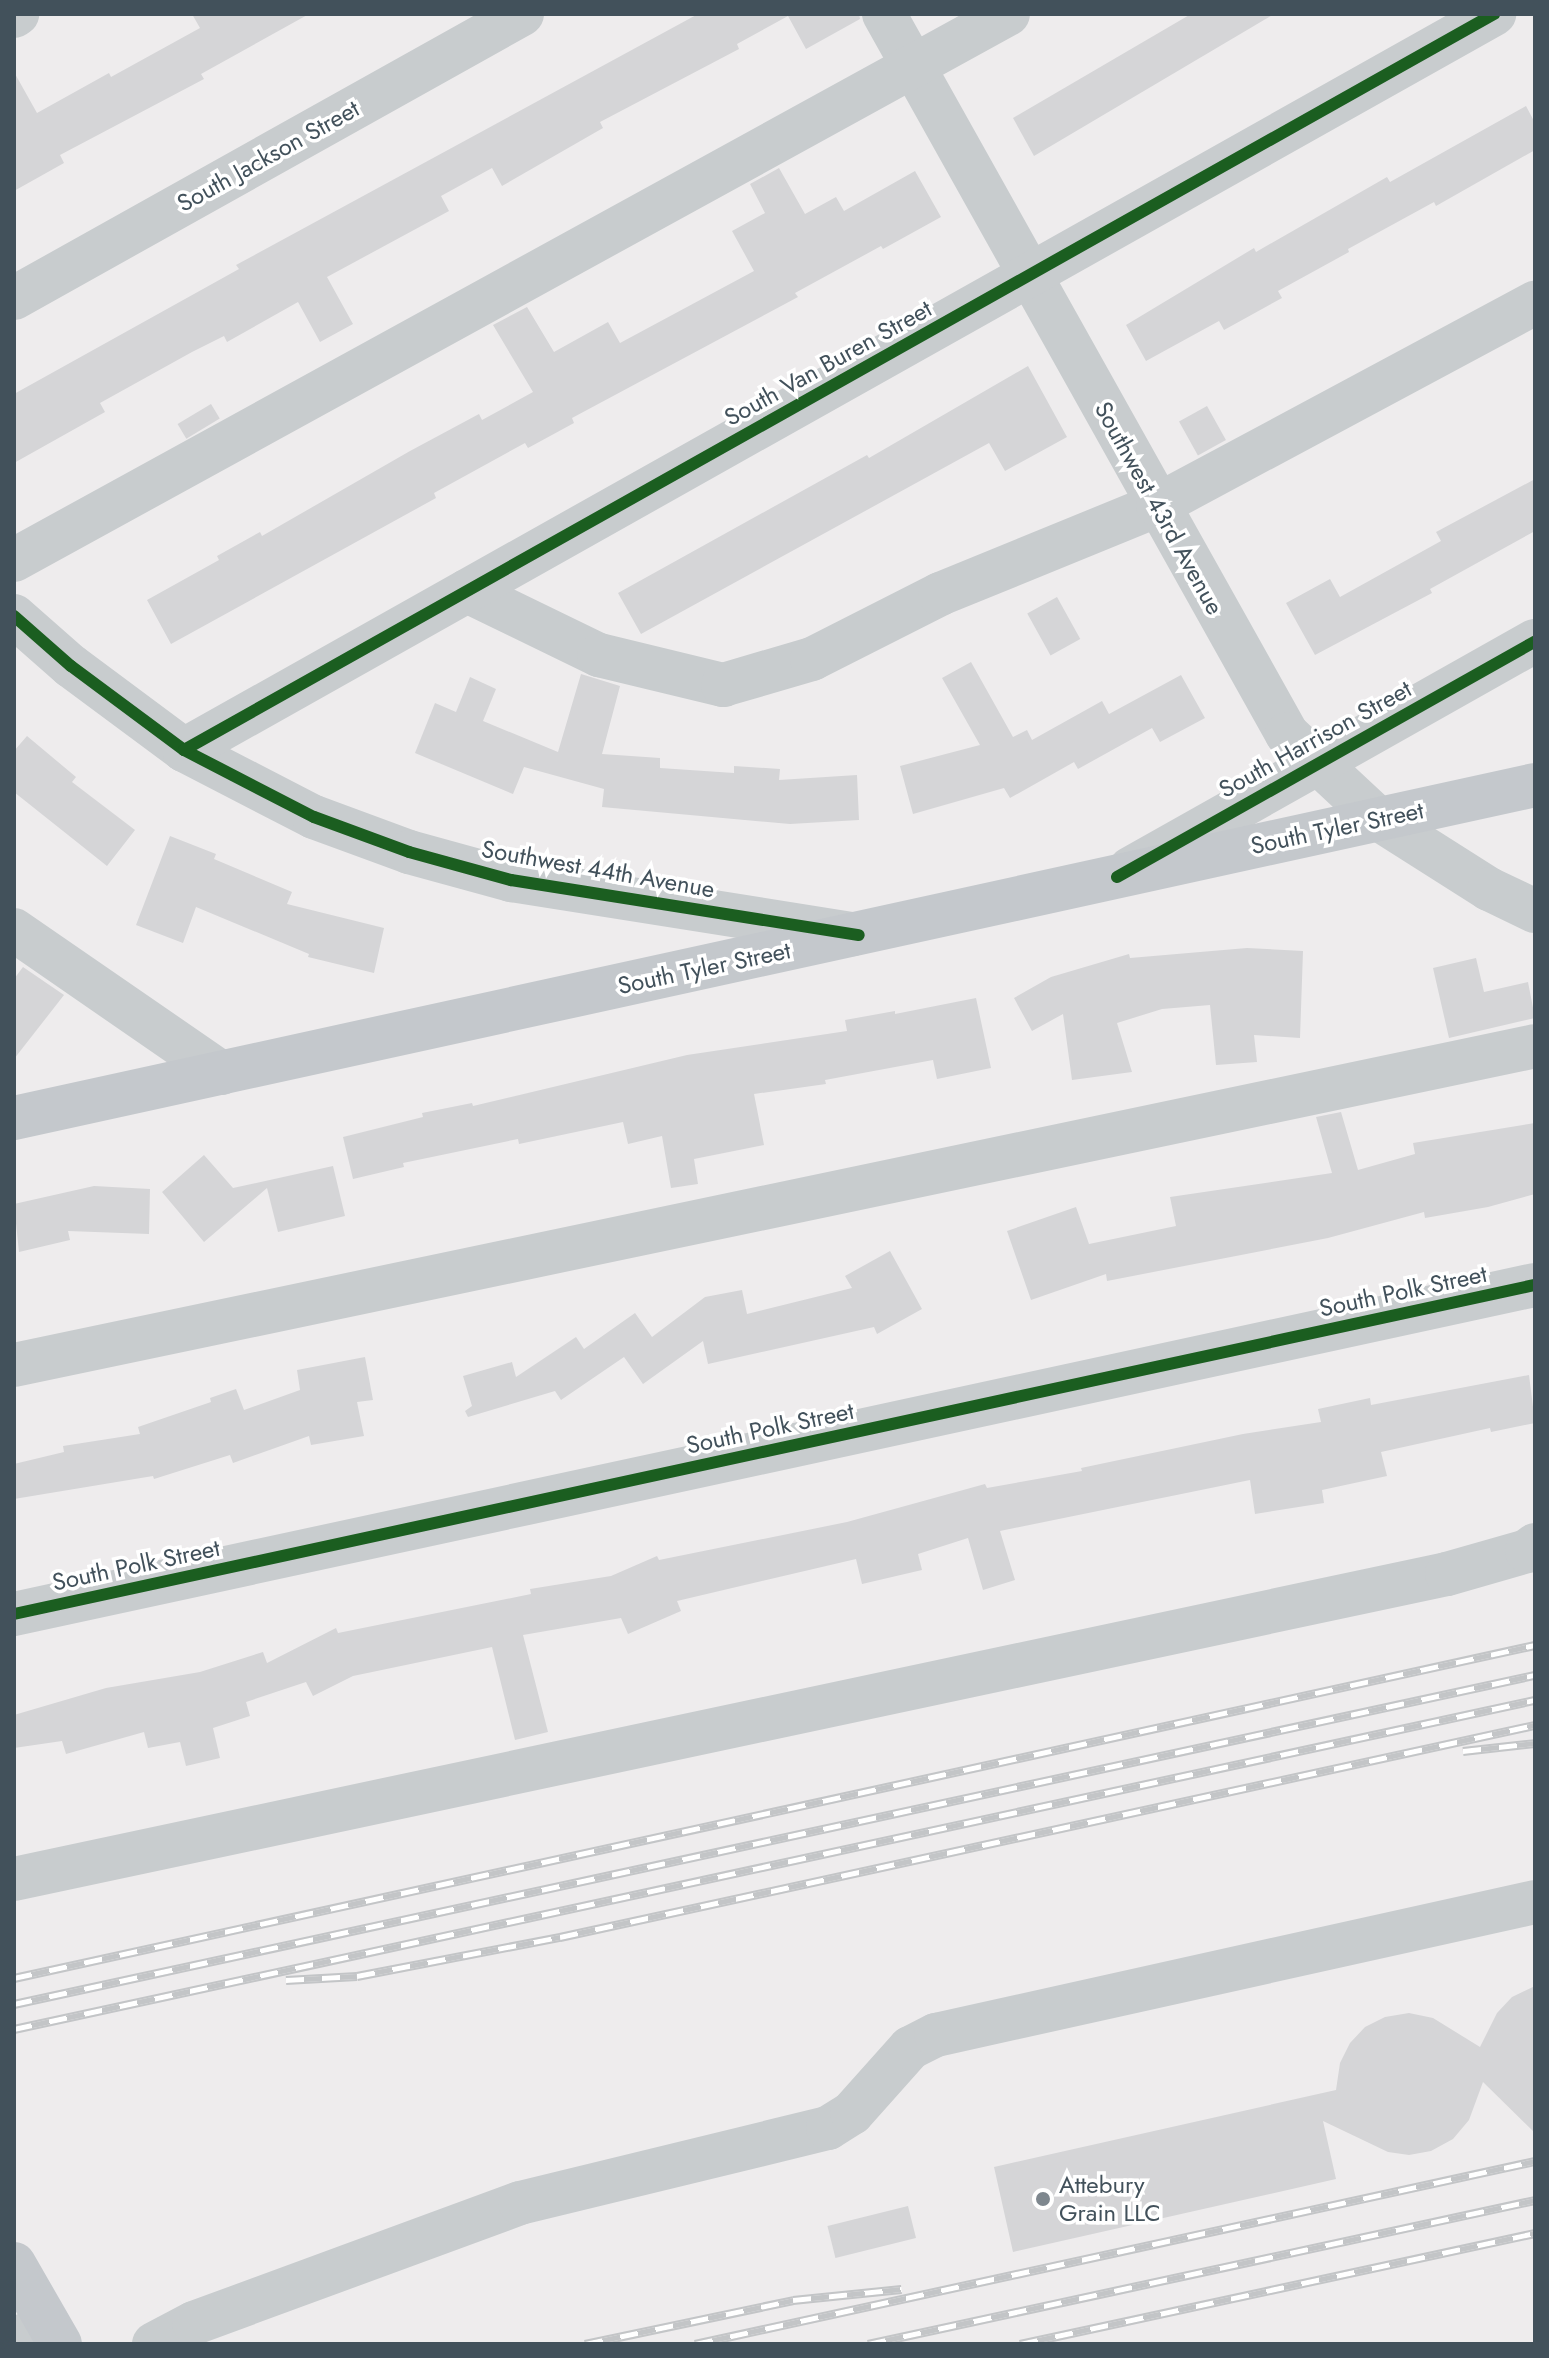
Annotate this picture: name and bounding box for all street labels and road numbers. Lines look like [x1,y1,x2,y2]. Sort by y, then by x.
street label: South Jackson Street [172,94,364,218]
street label: South Van Buren Street [719,294,937,432]
street label: Southwest 43rd Avenue [1088,396,1230,620]
street label: South Harrison Street [1214,674,1416,804]
street label: South Tyler Street [1248,796,1426,860]
street label: Southwest 44th Avenue [479,834,717,904]
street label: South Tyler Street [615,936,793,1000]
street label: South Polk Street [1317,1259,1489,1323]
street label: South Polk Street [684,1396,856,1460]
street label: South Polk Street [50,1533,222,1597]

